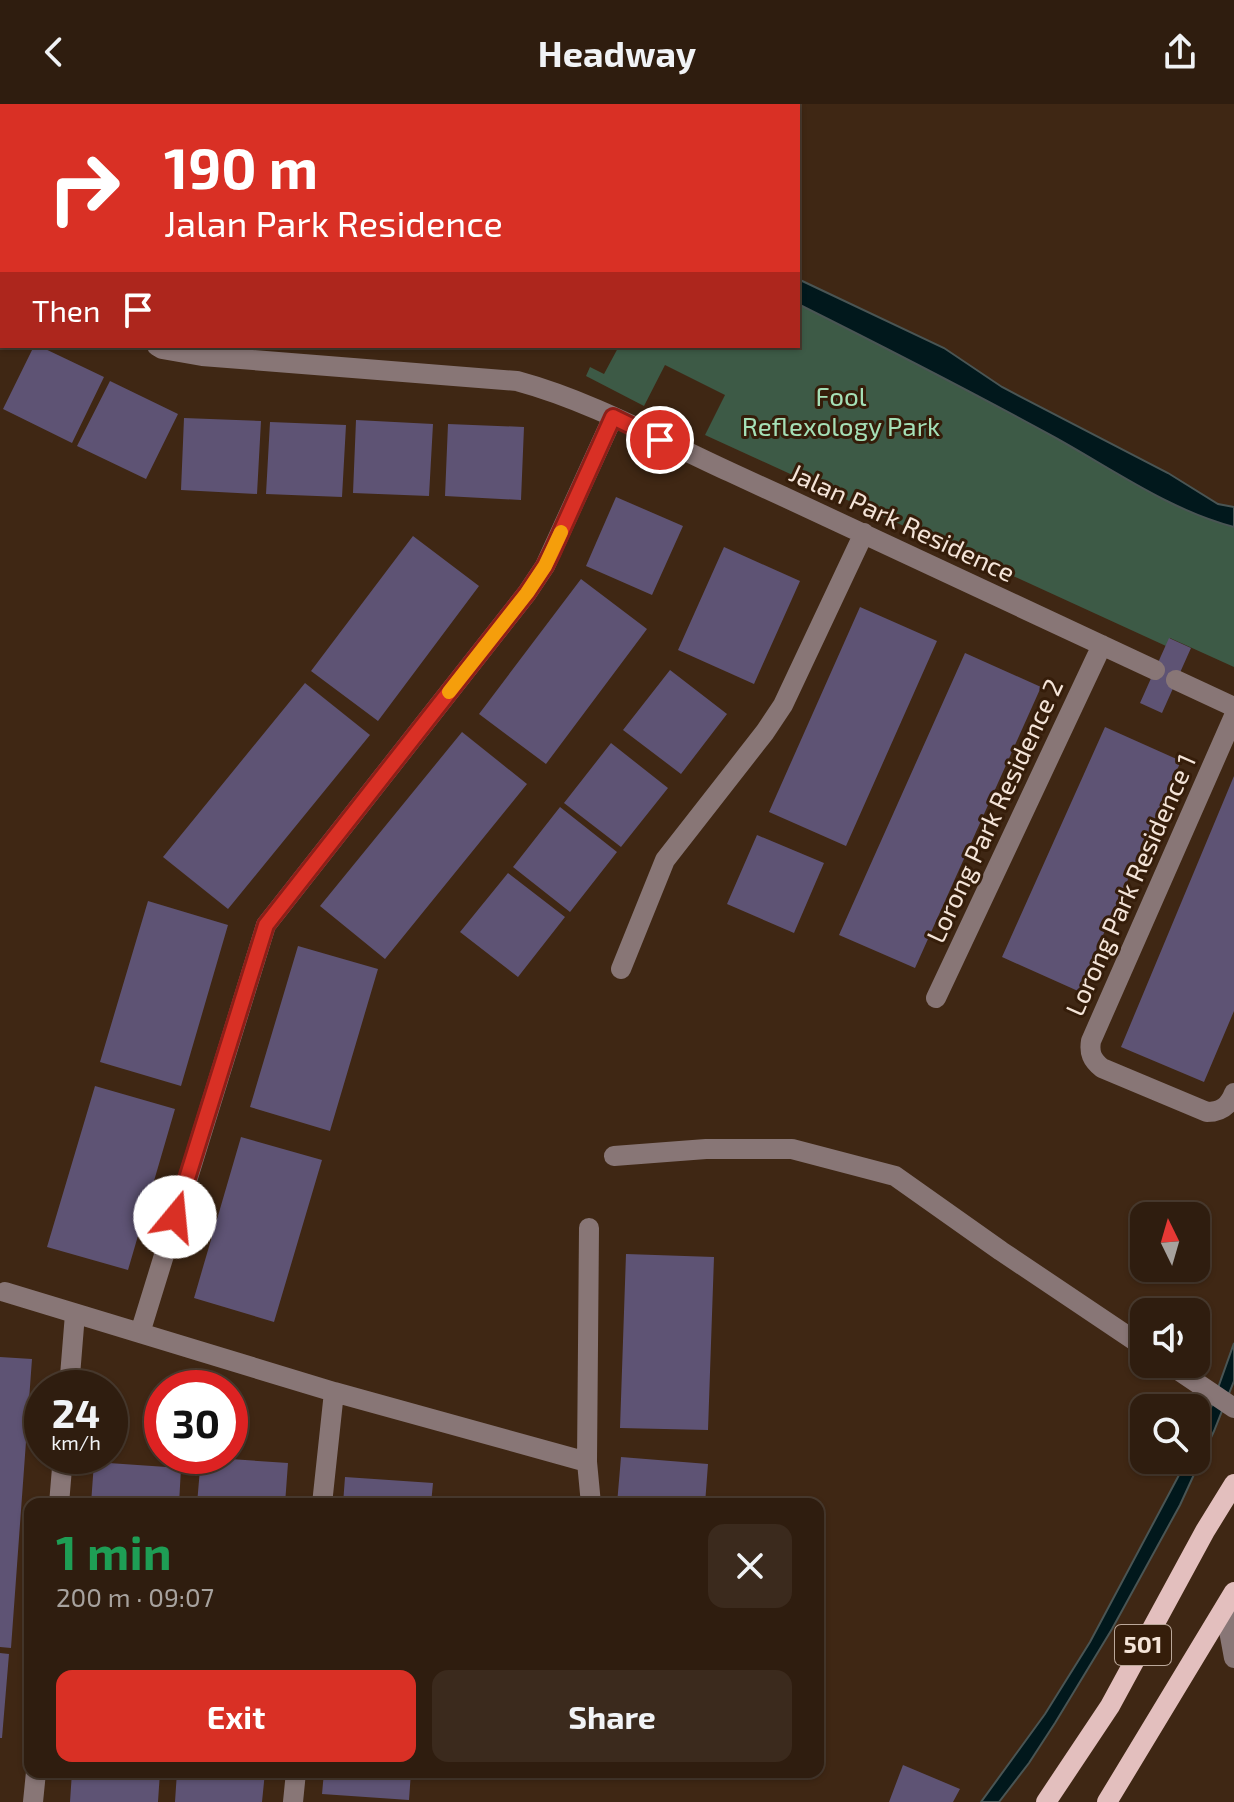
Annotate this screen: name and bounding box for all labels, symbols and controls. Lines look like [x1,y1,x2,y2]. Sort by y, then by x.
icon: back [32,30,76,74]
icon: share [1158,30,1202,74]
text: Headway [538,31,696,74]
text: 190 m [164,133,318,200]
icon: right [32,136,136,240]
text: Jalan Park Residence [164,201,503,244]
icon: arrive [116,288,160,332]
text: Then [32,292,100,328]
park label: Fool Reflexology Park [742,380,940,441]
pin [626,406,694,474]
icon: arrive [638,418,682,462]
street label: Jalan Park Residence [785,456,1020,587]
street label: Lorong Park Residence 2 [919,674,1068,947]
street label: Lorong Park Residence 1 [1058,749,1201,1020]
position arrow [133,1175,217,1259]
north arrow [1130,1202,1210,1282]
map controls [1130,1202,1210,1474]
button: sound [1130,1298,1210,1378]
speed limit sign: 30 [144,1370,248,1474]
text: 24 [52,1388,100,1436]
button: search [1130,1394,1210,1474]
text: km/h [51,1430,101,1454]
text: 1 min [56,1522,172,1580]
button: close [708,1524,792,1608]
text: 200 m · 09:07 [56,1581,214,1612]
road number: 501 [1115,1625,1171,1665]
button: Exit [56,1670,416,1762]
button: Share [432,1670,792,1762]

